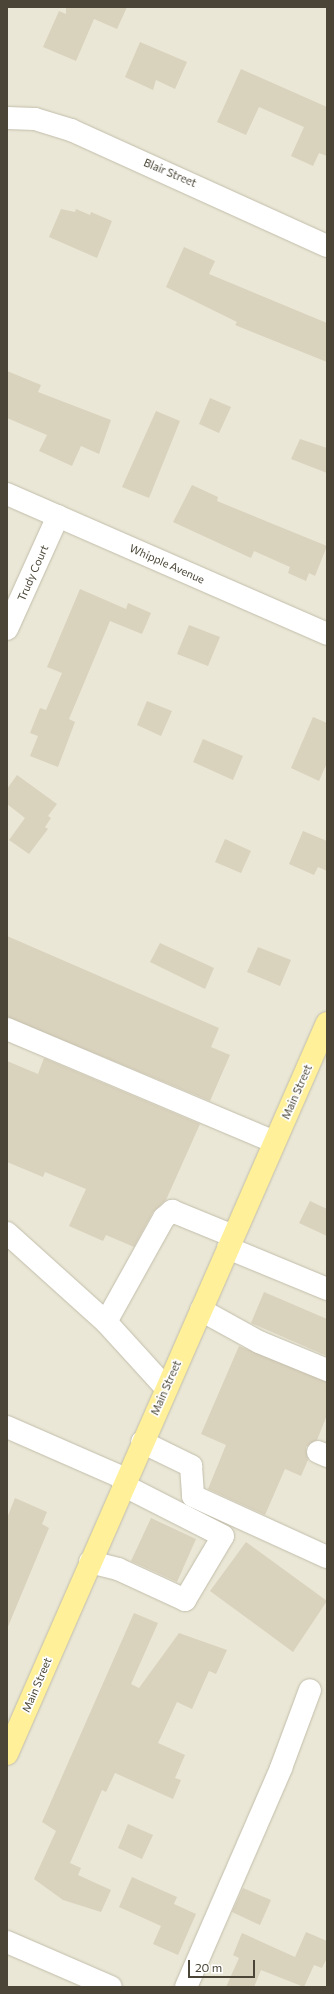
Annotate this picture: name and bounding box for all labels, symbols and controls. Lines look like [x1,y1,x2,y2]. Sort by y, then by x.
street label: Blair Street [142,156,198,190]
street label: Whipple Avenue [127,542,207,586]
street label: Trudy Court [15,543,51,603]
street label: Main Street [279,1063,315,1121]
street label: Main Street [148,1359,184,1417]
street label: Main Street [19,1655,55,1715]
scale bar [190,1952,257,1978]
text: 20 m [195,1960,222,1974]

